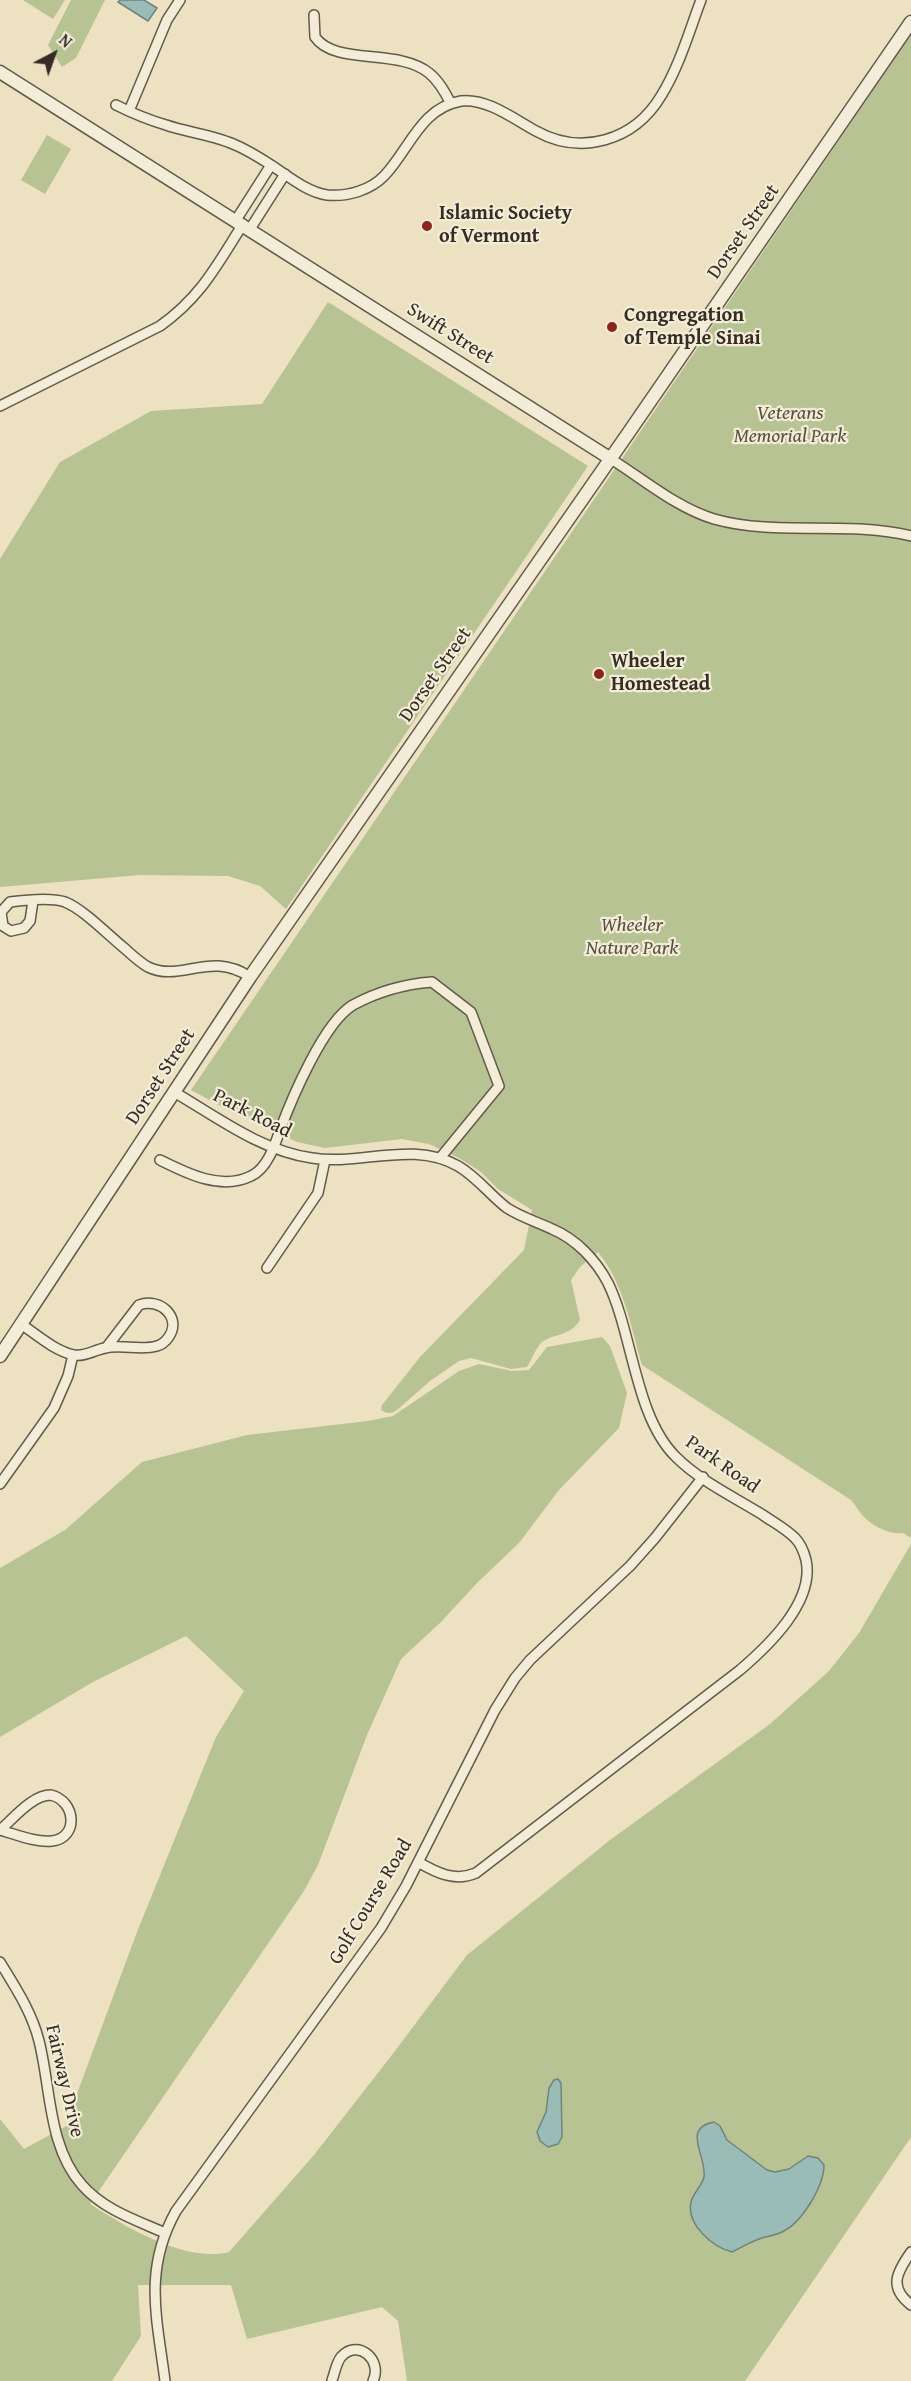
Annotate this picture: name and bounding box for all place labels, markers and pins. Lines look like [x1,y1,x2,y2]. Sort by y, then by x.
place label: Islamic Society of Vermont [439,202,572,249]
marker: Islamic Society of Vermont [420,219,434,233]
place label: Congregation of Temple Sinai [624,304,761,351]
marker: Congregation of Temple Sinai [605,320,619,334]
place label: Wheeler Homestead [611,650,710,697]
marker: Wheeler Homestead [592,667,606,681]

